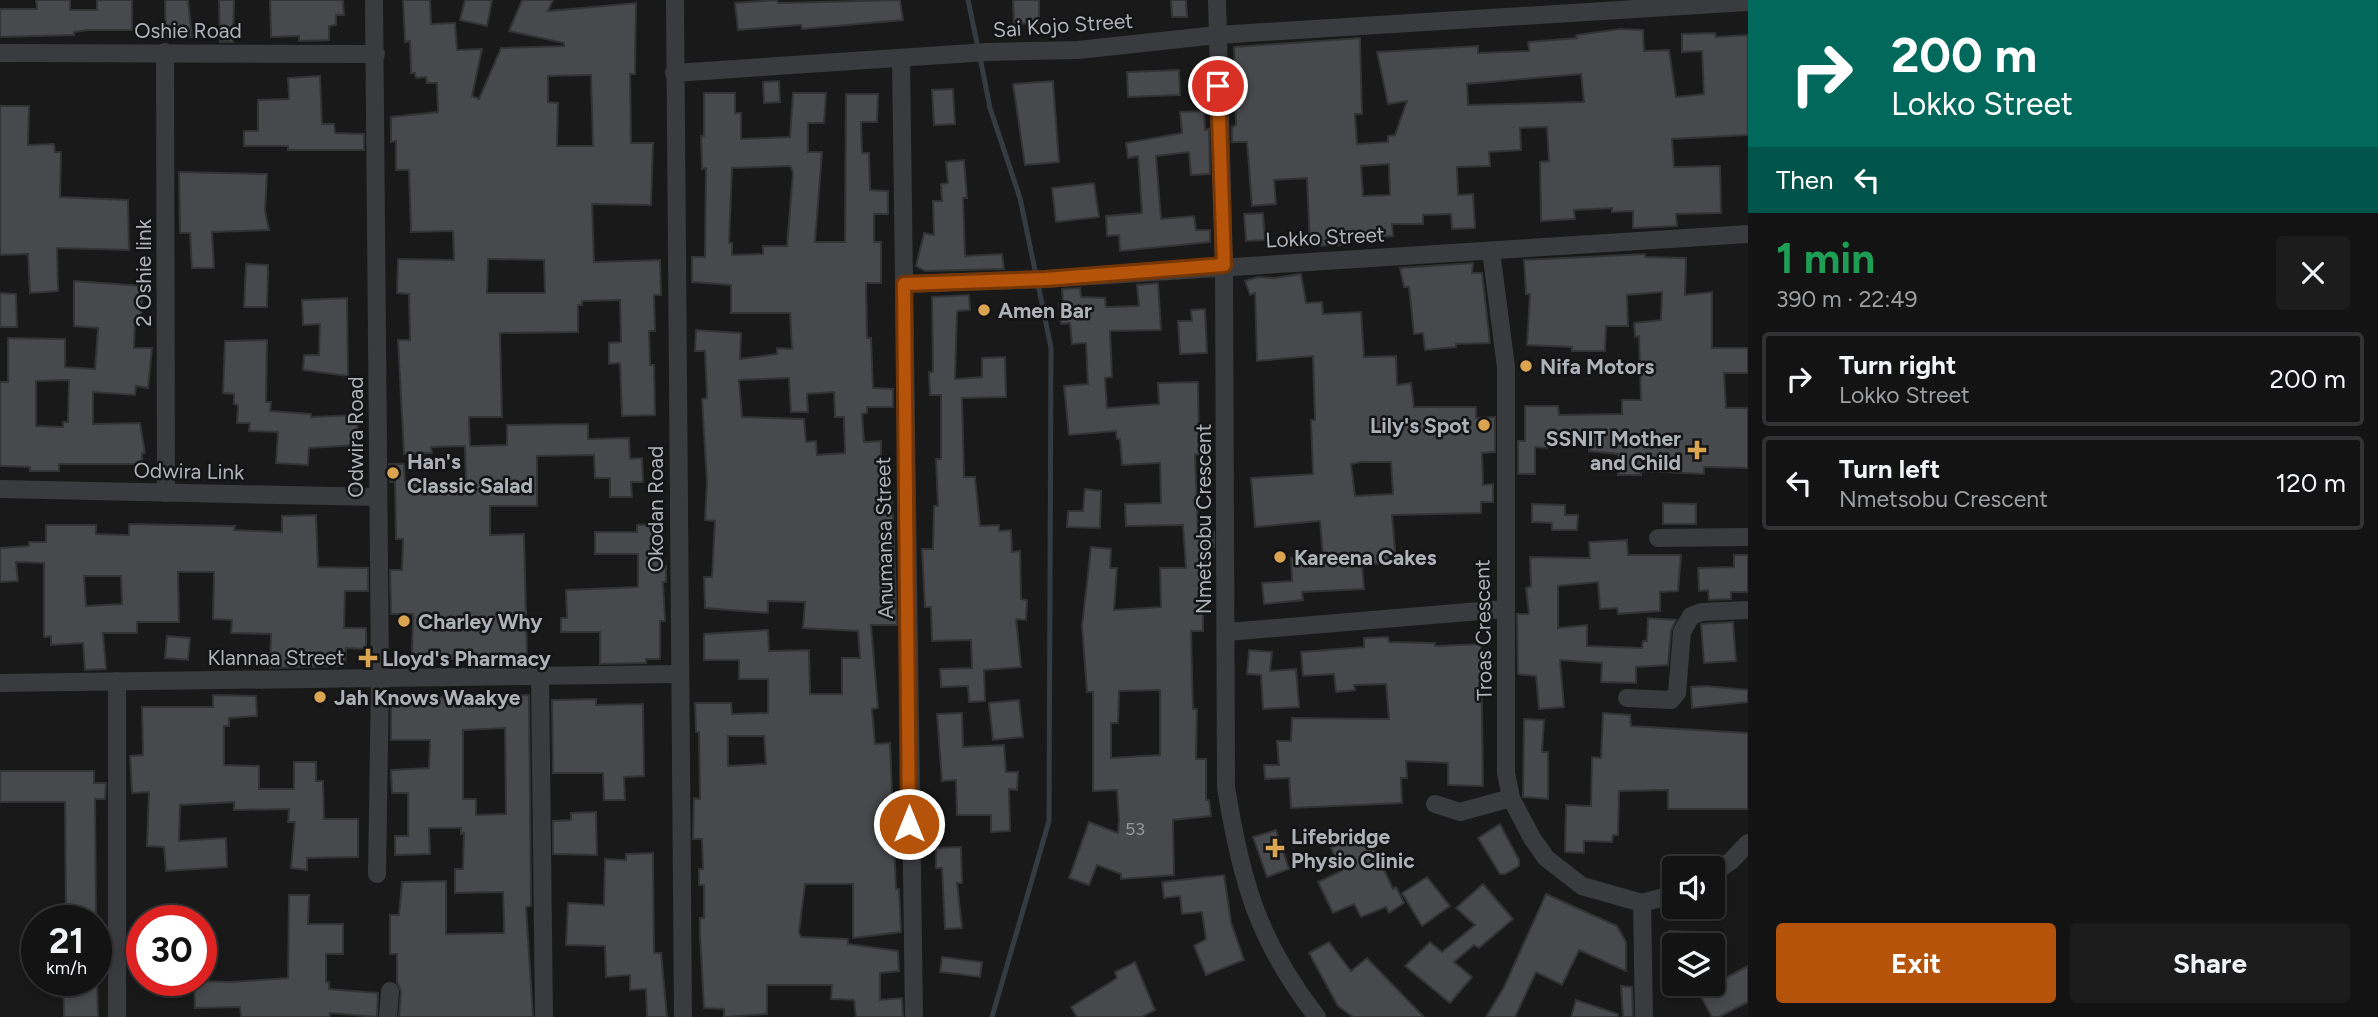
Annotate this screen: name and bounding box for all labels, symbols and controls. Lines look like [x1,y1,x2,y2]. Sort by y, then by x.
street label: Sai Kojo Street [992,8,1134,42]
street label: Oshie Road [134,18,242,43]
text: 200 m [1891,25,2037,84]
icon: right [1776,28,1867,119]
pin [1188,56,1248,116]
icon: arrive [1199,67,1237,105]
text: Lokko Street [1891,85,2073,123]
icon: left [1848,161,1886,199]
text: Then [1776,164,1834,196]
street label: 2 Oshie link [131,218,156,327]
street label: Lokko Street [1265,221,1385,253]
text: 1 min [1776,233,1875,284]
button: close [2276,236,2350,310]
text: 390 m · 22:49 [1776,285,1918,313]
place label: Amen Bar [998,298,1092,323]
marker: Amen Bar [976,302,992,318]
text: Turn right [1839,349,1956,381]
place label: Nifa Motors [1540,354,1655,379]
marker: Nifa Motors [1518,358,1534,374]
icon: right [1780,360,1818,398]
text: 200 m [2270,363,2346,395]
street label: Odwira Road [343,376,368,498]
text: Lokko Street [1839,381,1970,409]
place label: Lily's Spot [1370,413,1470,438]
marker: Lily's Spot [1476,417,1492,433]
street label: Nmetsobu Crescent [1191,424,1216,614]
place label: SSNIT Mother and Child [1546,426,1681,475]
marker: SSNIT Mother and Child [1687,440,1707,460]
street label: Okodan Road [643,446,668,572]
place label: Han's Classic Salad [407,449,533,498]
text: Turn left [1839,453,1940,485]
street label: Anumansa Street [870,457,898,619]
street label: Odwira Link [133,458,245,484]
icon: left [1780,464,1818,502]
marker: Han's Classic Salad [385,465,401,481]
text: 120 m [2276,467,2346,499]
text: Nmetsobu Crescent [1839,485,2048,513]
place label: Kareena Cakes [1294,545,1437,570]
marker: Kareena Cakes [1272,549,1288,565]
street label: Troas Crescent [1469,559,1497,701]
place label: Charley Why [418,609,543,634]
marker: Charley Why [396,613,412,629]
street label: Klannaa Street [208,645,345,670]
place label: Lloyd's Pharmacy [382,646,552,671]
marker: Lloyd's Pharmacy [360,650,376,666]
place label: Jah Knows Waakye [334,685,521,710]
marker: Jah Knows Waakye [312,689,328,705]
position arrow [872,787,946,861]
house number: 53 [1125,818,1145,840]
place label: Lifebridge Physio Clinic [1291,824,1415,873]
marker: Lifebridge Physio Clinic [1265,838,1285,858]
map controls [1662,856,1725,996]
button: sound [1662,856,1725,919]
speed limit sign: 30 [126,905,217,996]
text: 21 [49,920,84,962]
button: Exit [1776,923,2056,1003]
button: Share [2070,923,2350,1003]
button: layers [1662,933,1725,996]
text: km/h [46,957,87,979]

